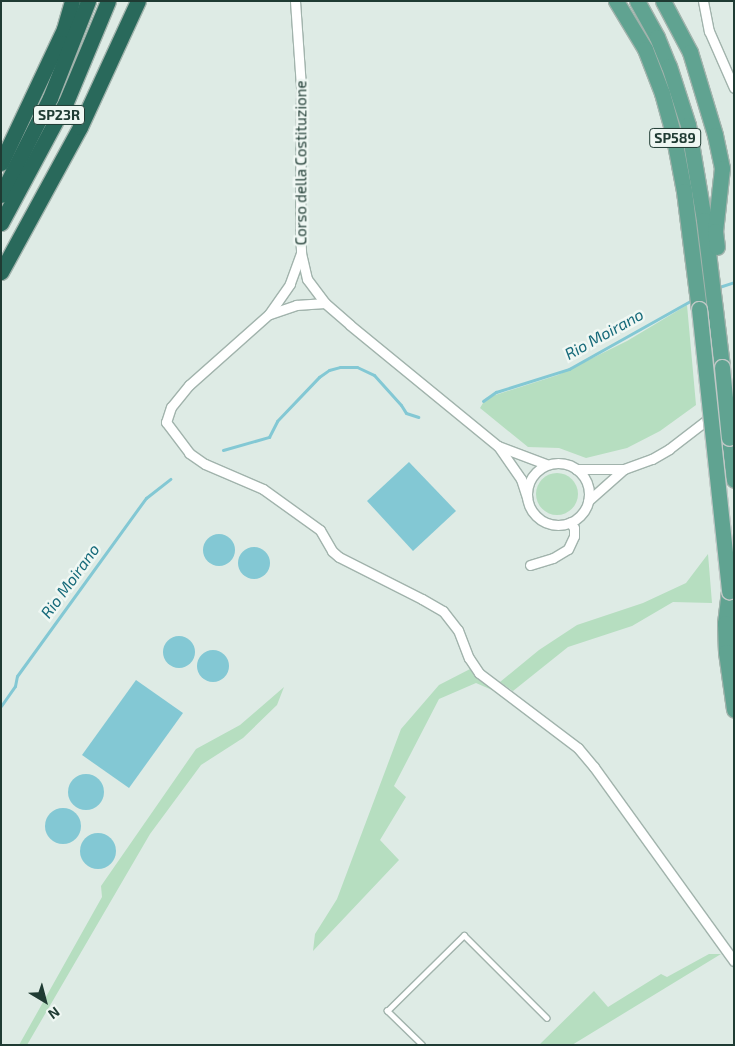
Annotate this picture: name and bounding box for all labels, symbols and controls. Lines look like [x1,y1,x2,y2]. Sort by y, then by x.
street label: Corso della Costituzione [292,81,310,245]
road number: SP23R [33,104,85,126]
road number: SP589 [649,126,701,150]
water label: Rio Moirano [561,305,647,363]
water label: Rio Moirano [37,540,103,622]
north arrow [20,976,70,1026]
text: N [45,1004,63,1023]

